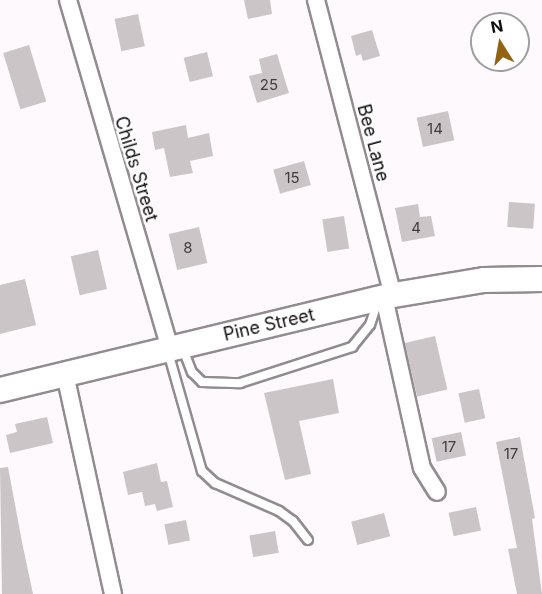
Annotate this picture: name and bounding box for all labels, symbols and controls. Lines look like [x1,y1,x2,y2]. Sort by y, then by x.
north arrow [470,12,530,72]
text: N [489,15,505,37]
house number: 25 [260,76,278,94]
street label: Bee Lane [352,102,394,184]
street label: Childs Street [110,114,162,224]
house number: 14 [427,120,443,138]
house number: 15 [284,169,300,187]
house number: 4 [411,219,421,237]
house number: 8 [183,239,193,257]
street label: Pine Street [221,304,317,346]
house number: 17 [442,438,456,456]
house number: 17 [504,445,518,463]

